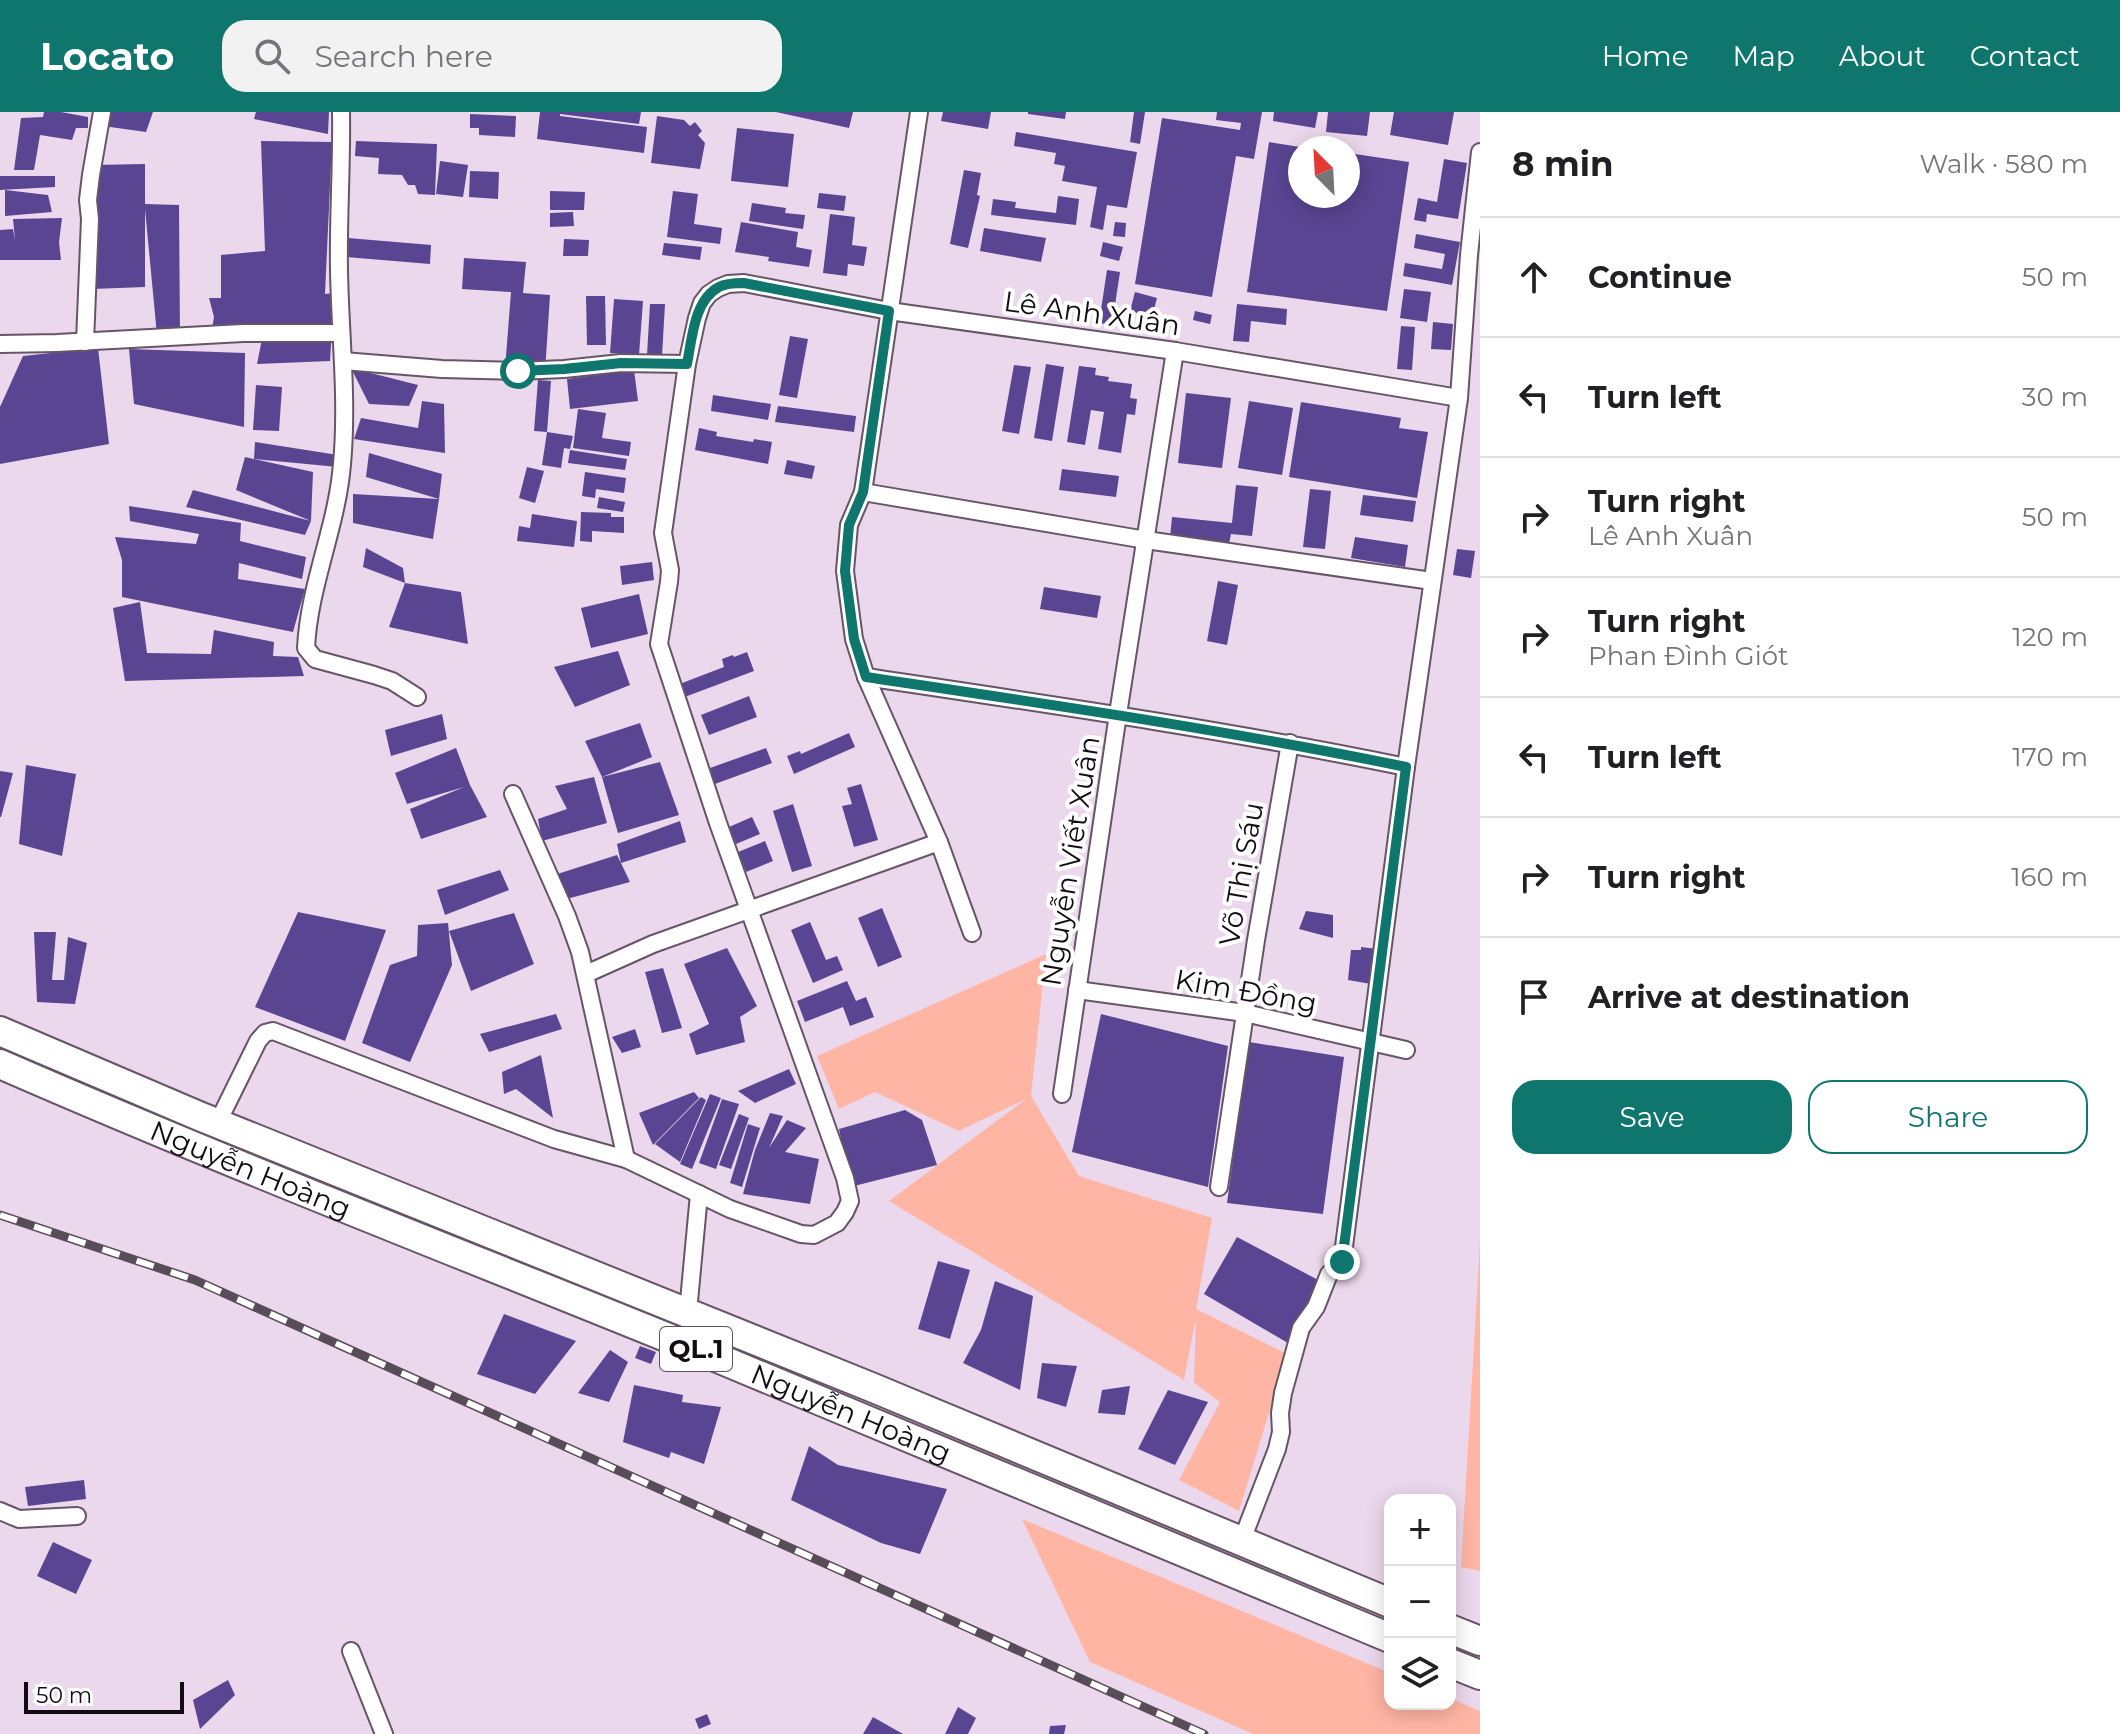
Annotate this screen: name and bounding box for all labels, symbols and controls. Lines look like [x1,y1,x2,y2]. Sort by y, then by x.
search box [222,20,782,92]
text: Locato [40,33,174,80]
icon: search [250,34,294,78]
text: Search here [314,38,493,75]
text: Home [1602,39,1689,73]
text: Map [1733,39,1795,73]
text: About [1839,39,1926,73]
text: Contact [1970,39,2080,73]
north arrow [1288,136,1360,208]
text: 8 min [1512,143,1613,185]
text: Walk · 580 m [1920,148,2088,180]
icon: ahead [1512,255,1556,299]
text: Continue [1588,259,1732,296]
text: 50 m [2022,261,2088,293]
street label: Lê Anh Xuân [1002,284,1182,342]
route start [500,353,536,389]
icon: left [1512,375,1556,419]
text: Turn left [1588,379,1721,416]
text: 30 m [2022,381,2088,413]
text: Turn right [1588,483,1745,520]
icon: right [1512,495,1556,539]
text: 50 m [2022,501,2088,533]
text: Lê Anh Xuân [1588,520,1753,552]
text: Turn right [1588,603,1745,640]
icon: right [1512,615,1556,659]
text: 120 m [2012,621,2088,653]
text: Phan Đình Giót [1588,640,1789,672]
street label: Nguyễn Viết Xuân [1033,734,1107,988]
icon: left [1512,735,1556,779]
text: Turn left [1588,739,1721,776]
text: 170 m [2012,741,2088,773]
street label: Võ Thị Sáu [1212,799,1270,949]
icon: right [1512,855,1556,899]
text: Turn right [1588,859,1745,896]
text: 160 m [2011,861,2088,893]
street label: Kim Đồng [1172,962,1320,1020]
icon: arrive [1512,975,1556,1019]
text: Arrive at destination [1588,979,1910,1016]
button: Save [1512,1080,1792,1154]
button: Share [1808,1080,2088,1154]
street label: Nguyễn Hoàng [145,1113,356,1226]
route end [1324,1244,1360,1280]
road number: QL.1 [660,1327,732,1371]
street label: Nguyễn Hoàng [746,1357,956,1470]
map controls [1384,1494,1456,1710]
button: + [1384,1494,1456,1566]
button: − [1384,1566,1456,1638]
button: layers [1384,1638,1456,1710]
scale bar [24,1678,184,1714]
text: 50 m [36,1682,92,1709]

